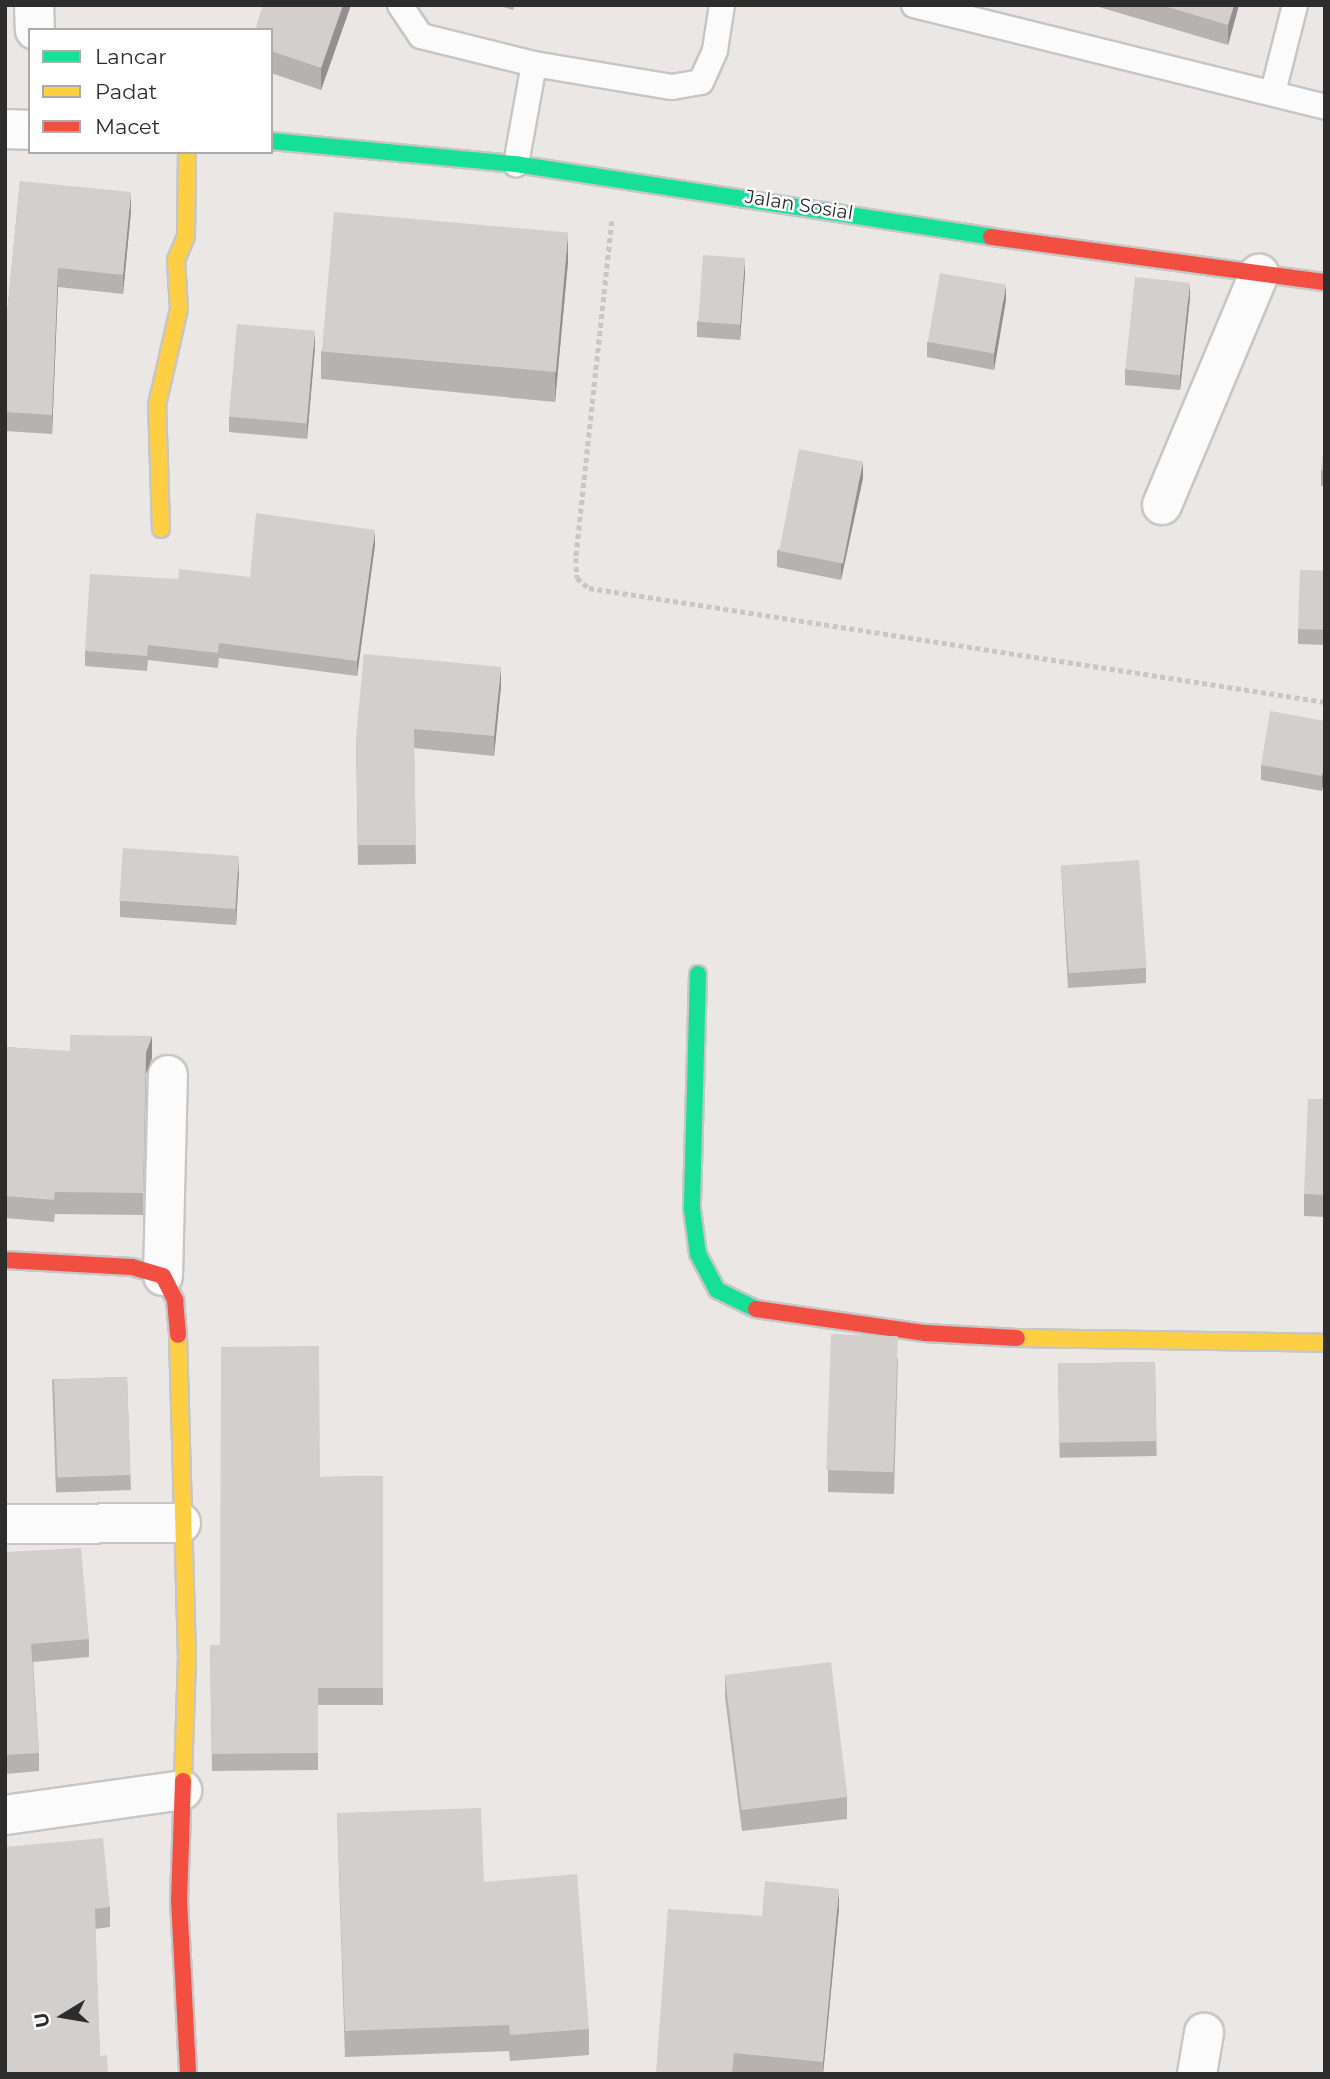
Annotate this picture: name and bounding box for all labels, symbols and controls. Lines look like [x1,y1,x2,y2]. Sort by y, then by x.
legend [28,28,273,154]
text: Lancar [95,44,167,69]
text: Padat [95,79,157,104]
text: Macet [95,114,160,139]
street label: Jalan Sosial [743,185,855,225]
north arrow [28,1981,98,2051]
text: U [29,2011,55,2030]

